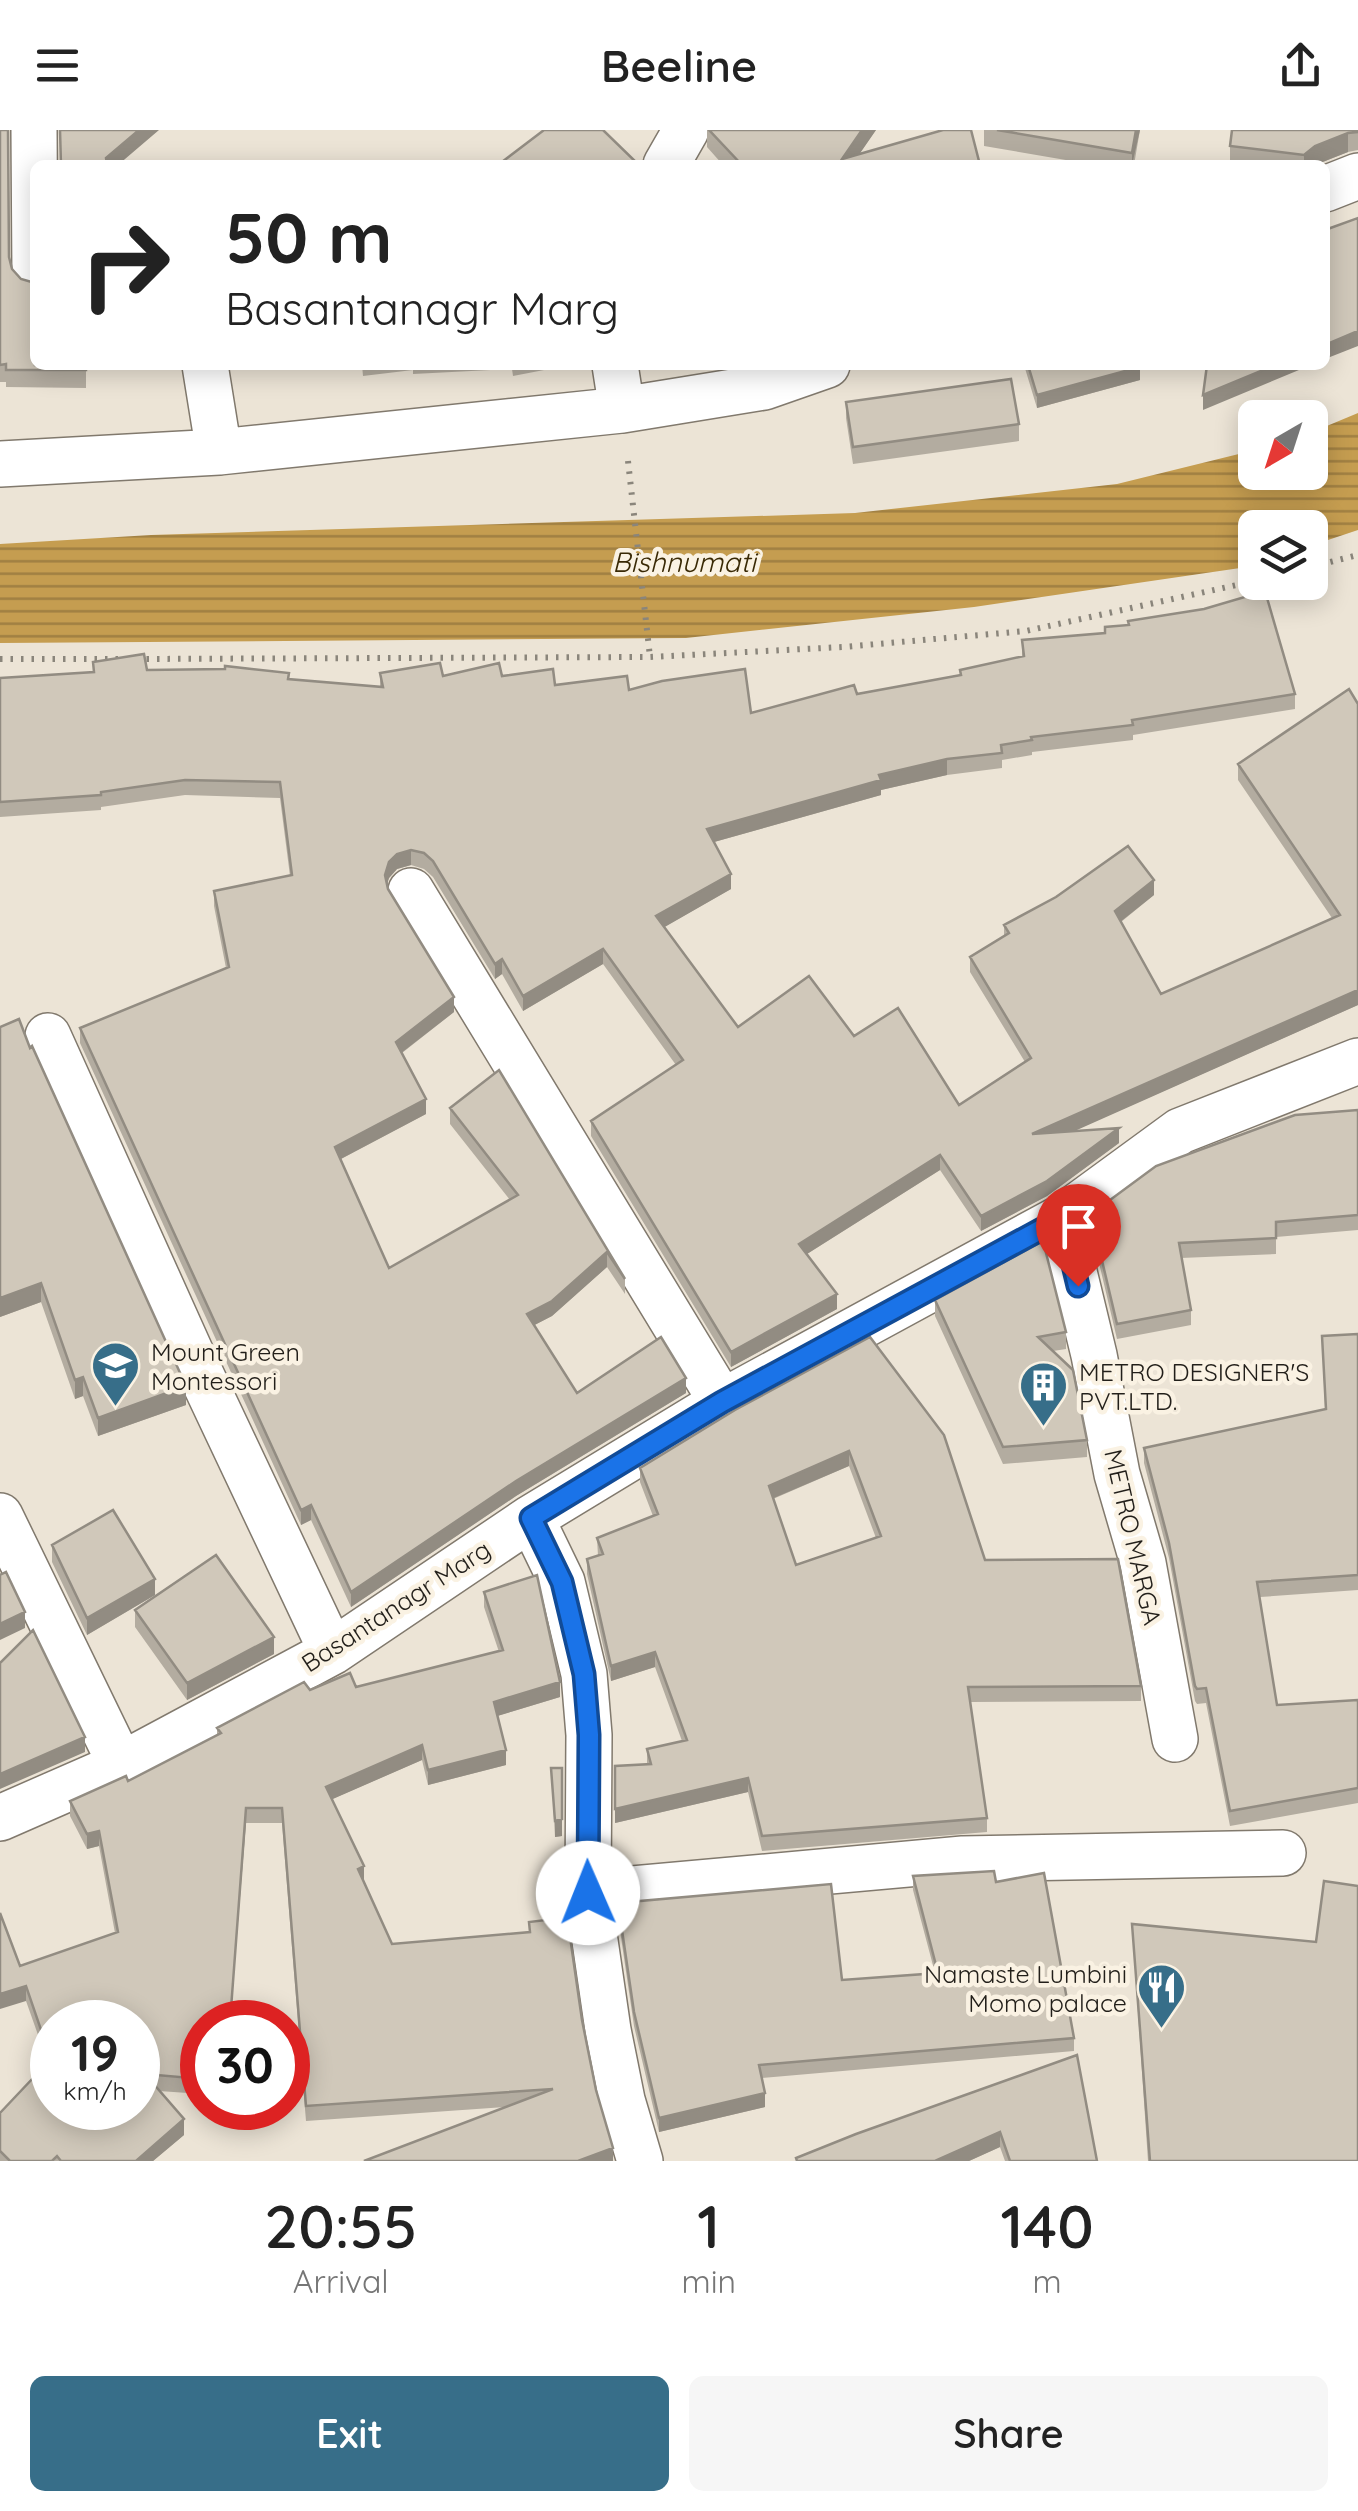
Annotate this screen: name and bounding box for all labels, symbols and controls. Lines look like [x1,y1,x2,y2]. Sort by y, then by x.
text: Beeline [601,37,757,93]
icon: menu [30,38,85,93]
icon: share [1273,38,1328,93]
text: 50 m [225,193,392,281]
icon: right [60,200,190,330]
text: Basantanagr Marg [225,280,619,336]
north arrow [1238,400,1328,490]
map controls [1238,400,1328,600]
button: layers [1238,510,1328,600]
water label: Bishnumati [612,544,759,579]
pin [1036,1184,1121,1287]
icon: arrive [1051,1199,1106,1254]
place label: Mount Green Montessori [151,1336,300,1396]
school or university icon: Mount Green Montessori [90,1340,142,1408]
place label: METRO DESIGNER'S PVT.LTD. [1079,1356,1309,1416]
building icon: METRO DESIGNER'S PVT.LTD. [1018,1360,1070,1428]
street label: METRO MARGA [1098,1446,1169,1628]
street label: Basantanagr Marg [295,1533,496,1678]
position arrow [536,1841,640,1945]
place label: Namaste Lumbini Momo palace [924,1958,1127,2018]
restaurant icon: Namaste Lumbini Momo palace [1136,1962,1188,2030]
speed limit sign: 30 [180,2000,310,2130]
text: 19 [71,2021,119,2084]
text: km/h [63,2075,127,2106]
text: 20:55 [264,2188,417,2263]
text: 1 [697,2188,720,2263]
text: 140 [1000,2188,1094,2263]
text: Arrival [293,2261,389,2301]
text: min [682,2261,736,2301]
text: m [1032,2261,1062,2301]
button: Exit [30,2376,669,2491]
button: Share [689,2376,1328,2491]

